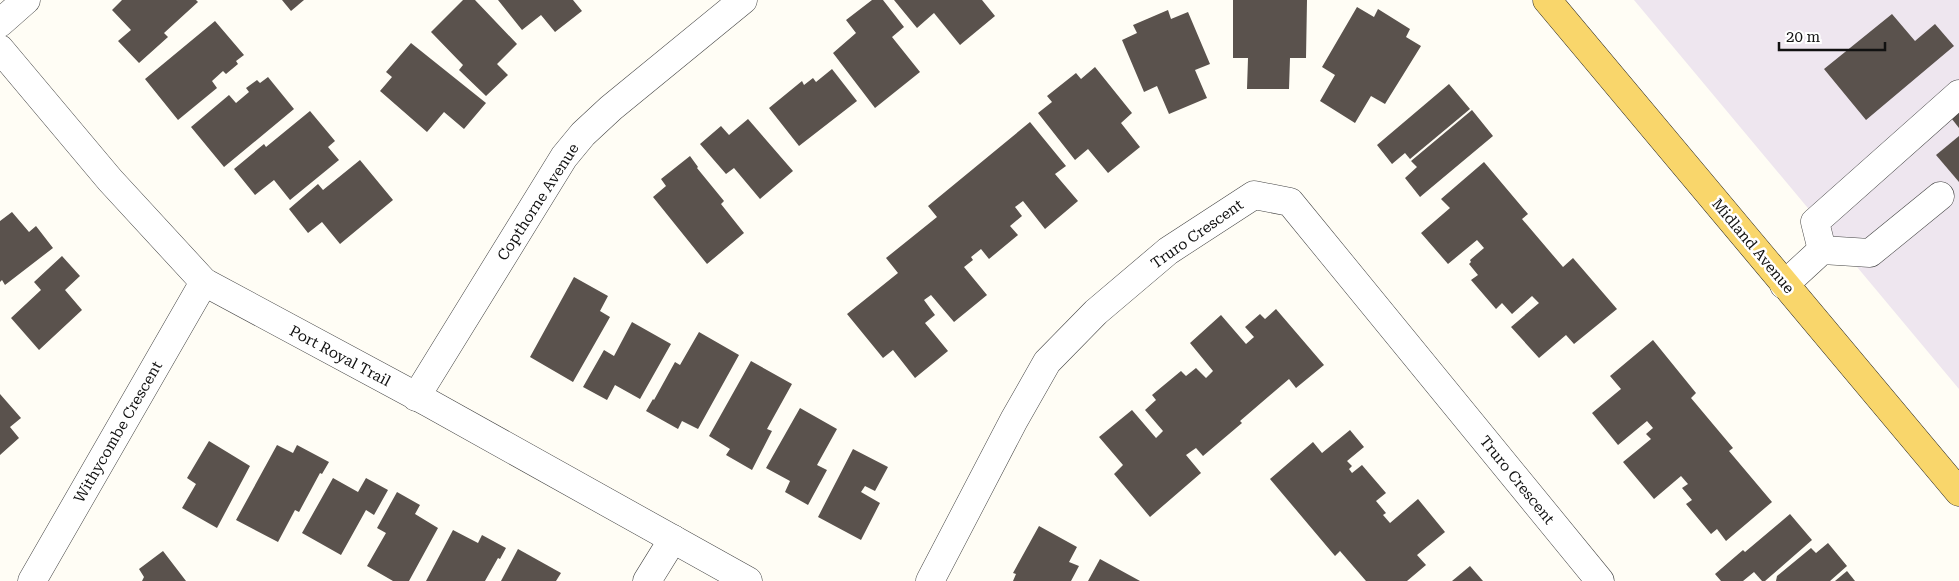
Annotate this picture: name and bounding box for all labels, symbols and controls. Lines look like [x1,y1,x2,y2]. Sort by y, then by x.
scale bar [1779,20,1885,52]
text: 20 m [1786,28,1821,46]
street label: Copthorne Avenue [493,140,583,264]
street label: Truro Crescent [1147,195,1247,272]
street label: Midland Avenue [1708,195,1798,297]
street label: Port Royal Trail [286,322,394,390]
street label: Withycombe Crescent [70,358,166,506]
street label: Truro Crescent [1476,432,1558,528]

